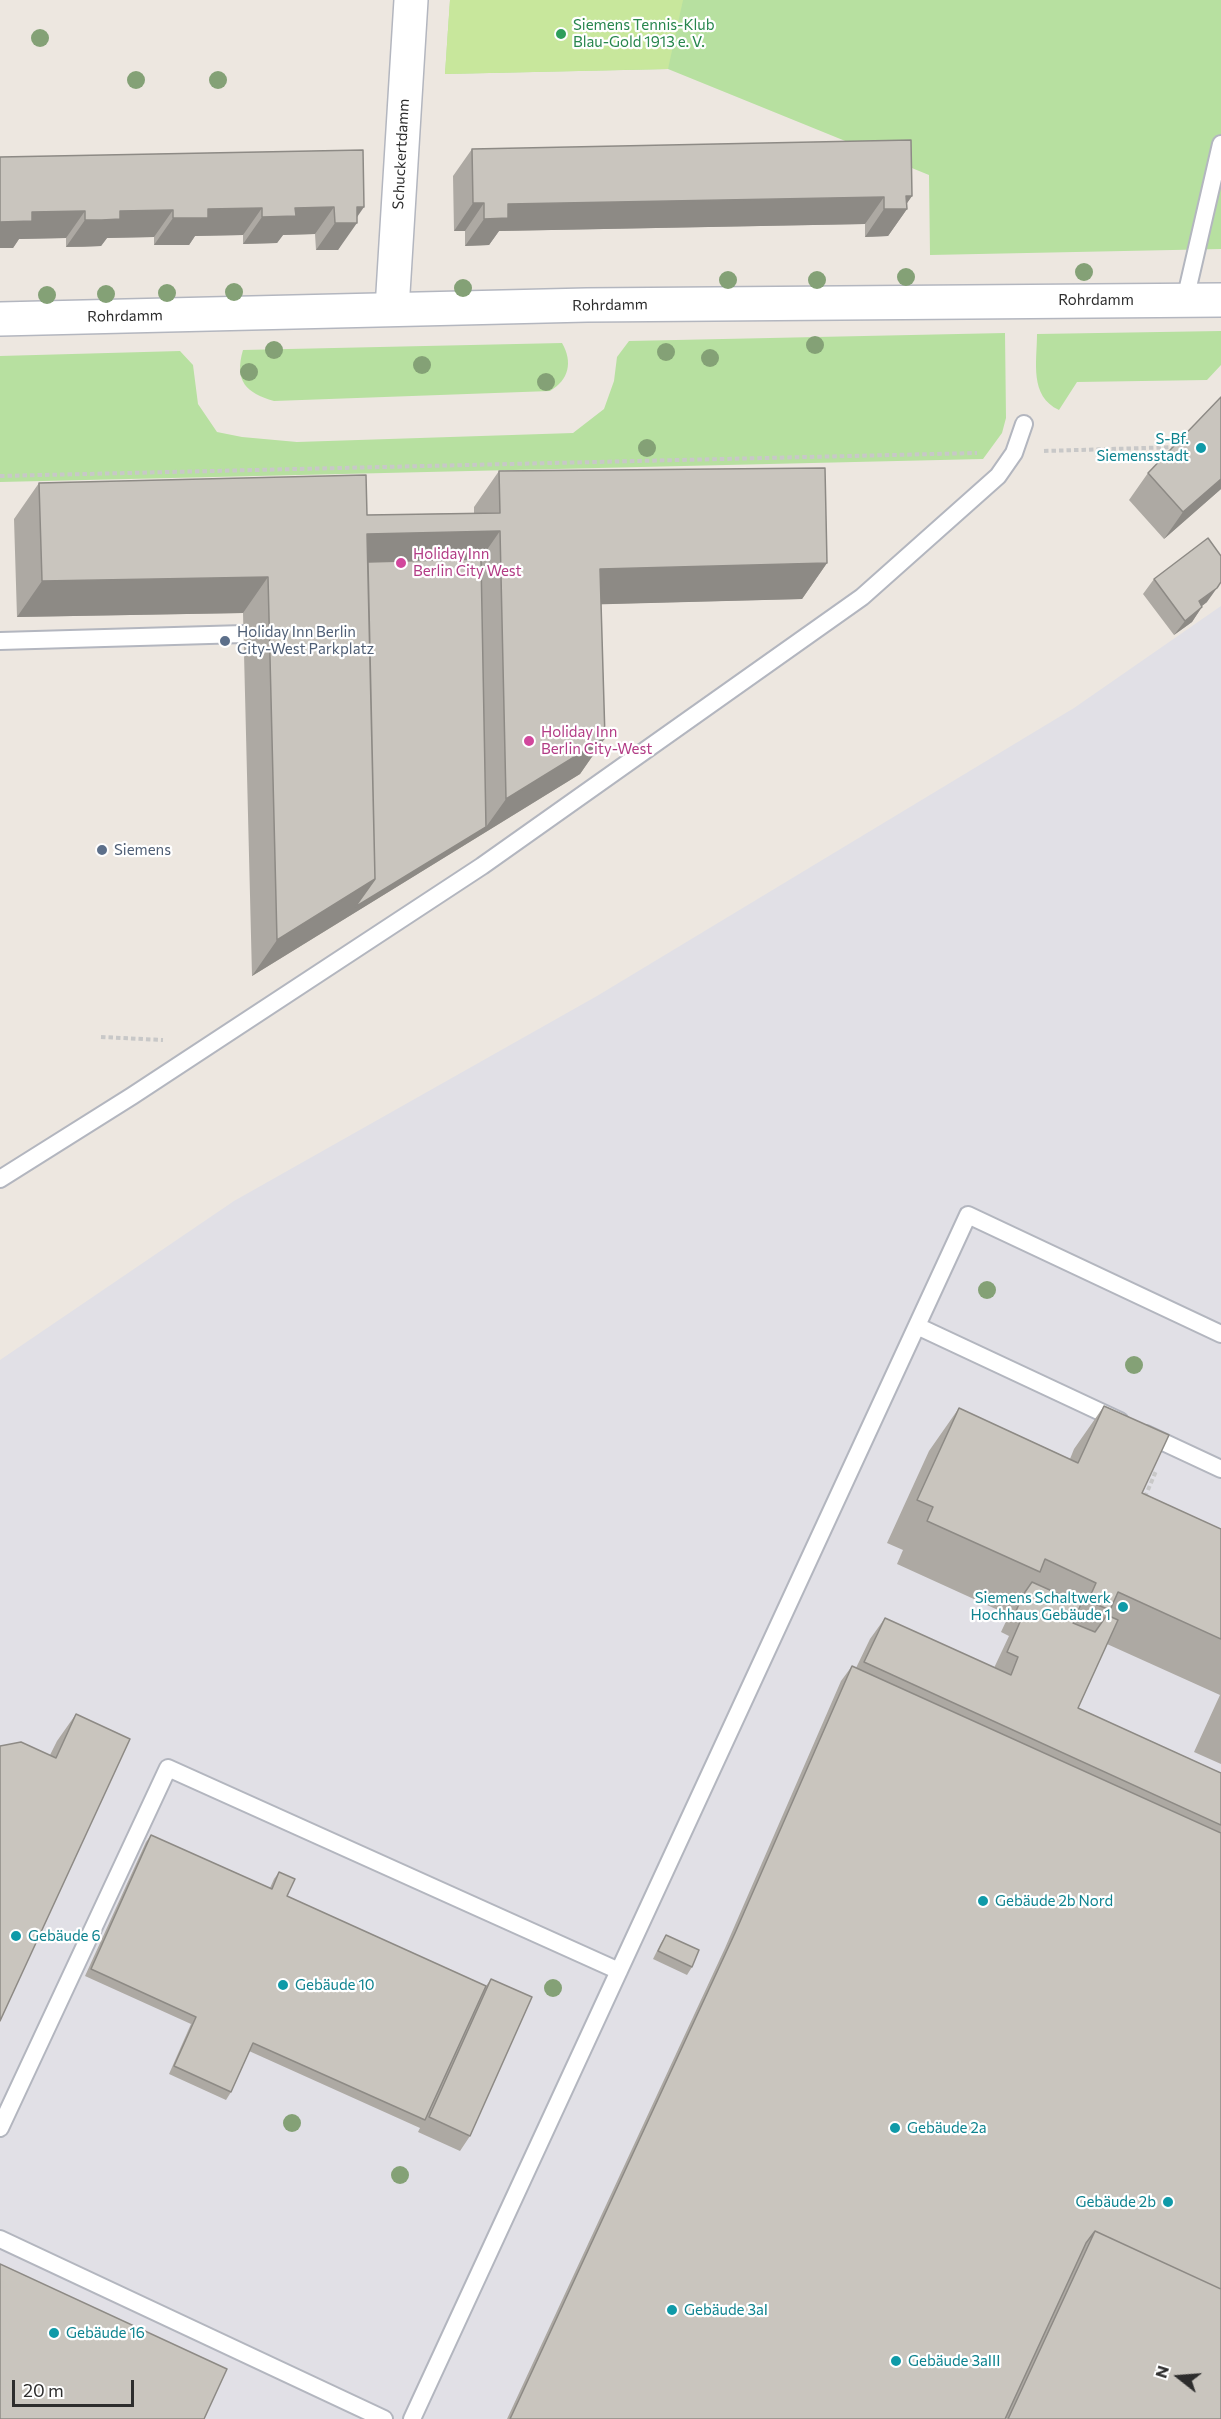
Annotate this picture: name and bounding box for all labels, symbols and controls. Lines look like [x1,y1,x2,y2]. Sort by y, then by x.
place label: Siemens Tennis-Klub Blau-Gold 1913 e. V. [573,16,715,51]
marker: Siemens Tennis-Klub Blau-Gold 1913 e. V. [554,27,568,41]
street label: Schuckertdamm [389,98,413,210]
street label: Rohrdamm [1058,291,1134,309]
street label: Rohrdamm [572,295,648,315]
street label: Rohrdamm [87,306,163,326]
place label: S-Bf. Siemensstadt [1096,430,1189,465]
marker: S-Bf. Siemensstadt [1194,441,1208,455]
place label: Holiday Inn Berlin City West [413,545,522,580]
marker: Holiday Inn Berlin City West [394,556,408,570]
place label: Holiday Inn Berlin City-West Parkplatz [237,623,374,658]
marker: Holiday Inn Berlin City-West Parkplatz [218,634,232,648]
place label: Holiday Inn Berlin City-West [541,723,652,758]
marker: Holiday Inn Berlin City-West [522,734,536,748]
place label: Siemens [114,841,171,859]
marker: Siemens [95,843,109,857]
place label: Siemens Schaltwerk Hochhaus Gebäude 1 [970,1589,1111,1624]
marker: Siemens Schaltwerk Hochhaus Gebäude 1 [1116,1600,1130,1614]
place label: Gebäude 2b Nord [995,1892,1113,1910]
marker: Gebäude 2b Nord [976,1894,990,1908]
place label: Gebäude 6 [28,1927,100,1945]
marker: Gebäude 6 [9,1929,23,1943]
place label: Gebäude 10 [295,1976,375,1994]
marker: Gebäude 10 [276,1978,290,1992]
place label: Gebäude 2a [907,2119,987,2137]
marker: Gebäude 2a [888,2121,902,2135]
place label: Gebäude 2b [1075,2193,1156,2211]
marker: Gebäude 2b [1161,2195,1175,2209]
place label: Gebäude 3aI [684,2301,768,2319]
marker: Gebäude 3aI [665,2303,679,2317]
place label: Gebäude 16 [66,2324,145,2342]
marker: Gebäude 16 [47,2326,61,2340]
north arrow [1149,2347,1209,2407]
place label: Gebäude 3aIII [908,2352,1000,2370]
marker: Gebäude 3aIII [889,2354,903,2368]
text: N [1150,2363,1172,2380]
scale bar [15,2368,136,2406]
text: 20 m [23,2379,64,2401]

